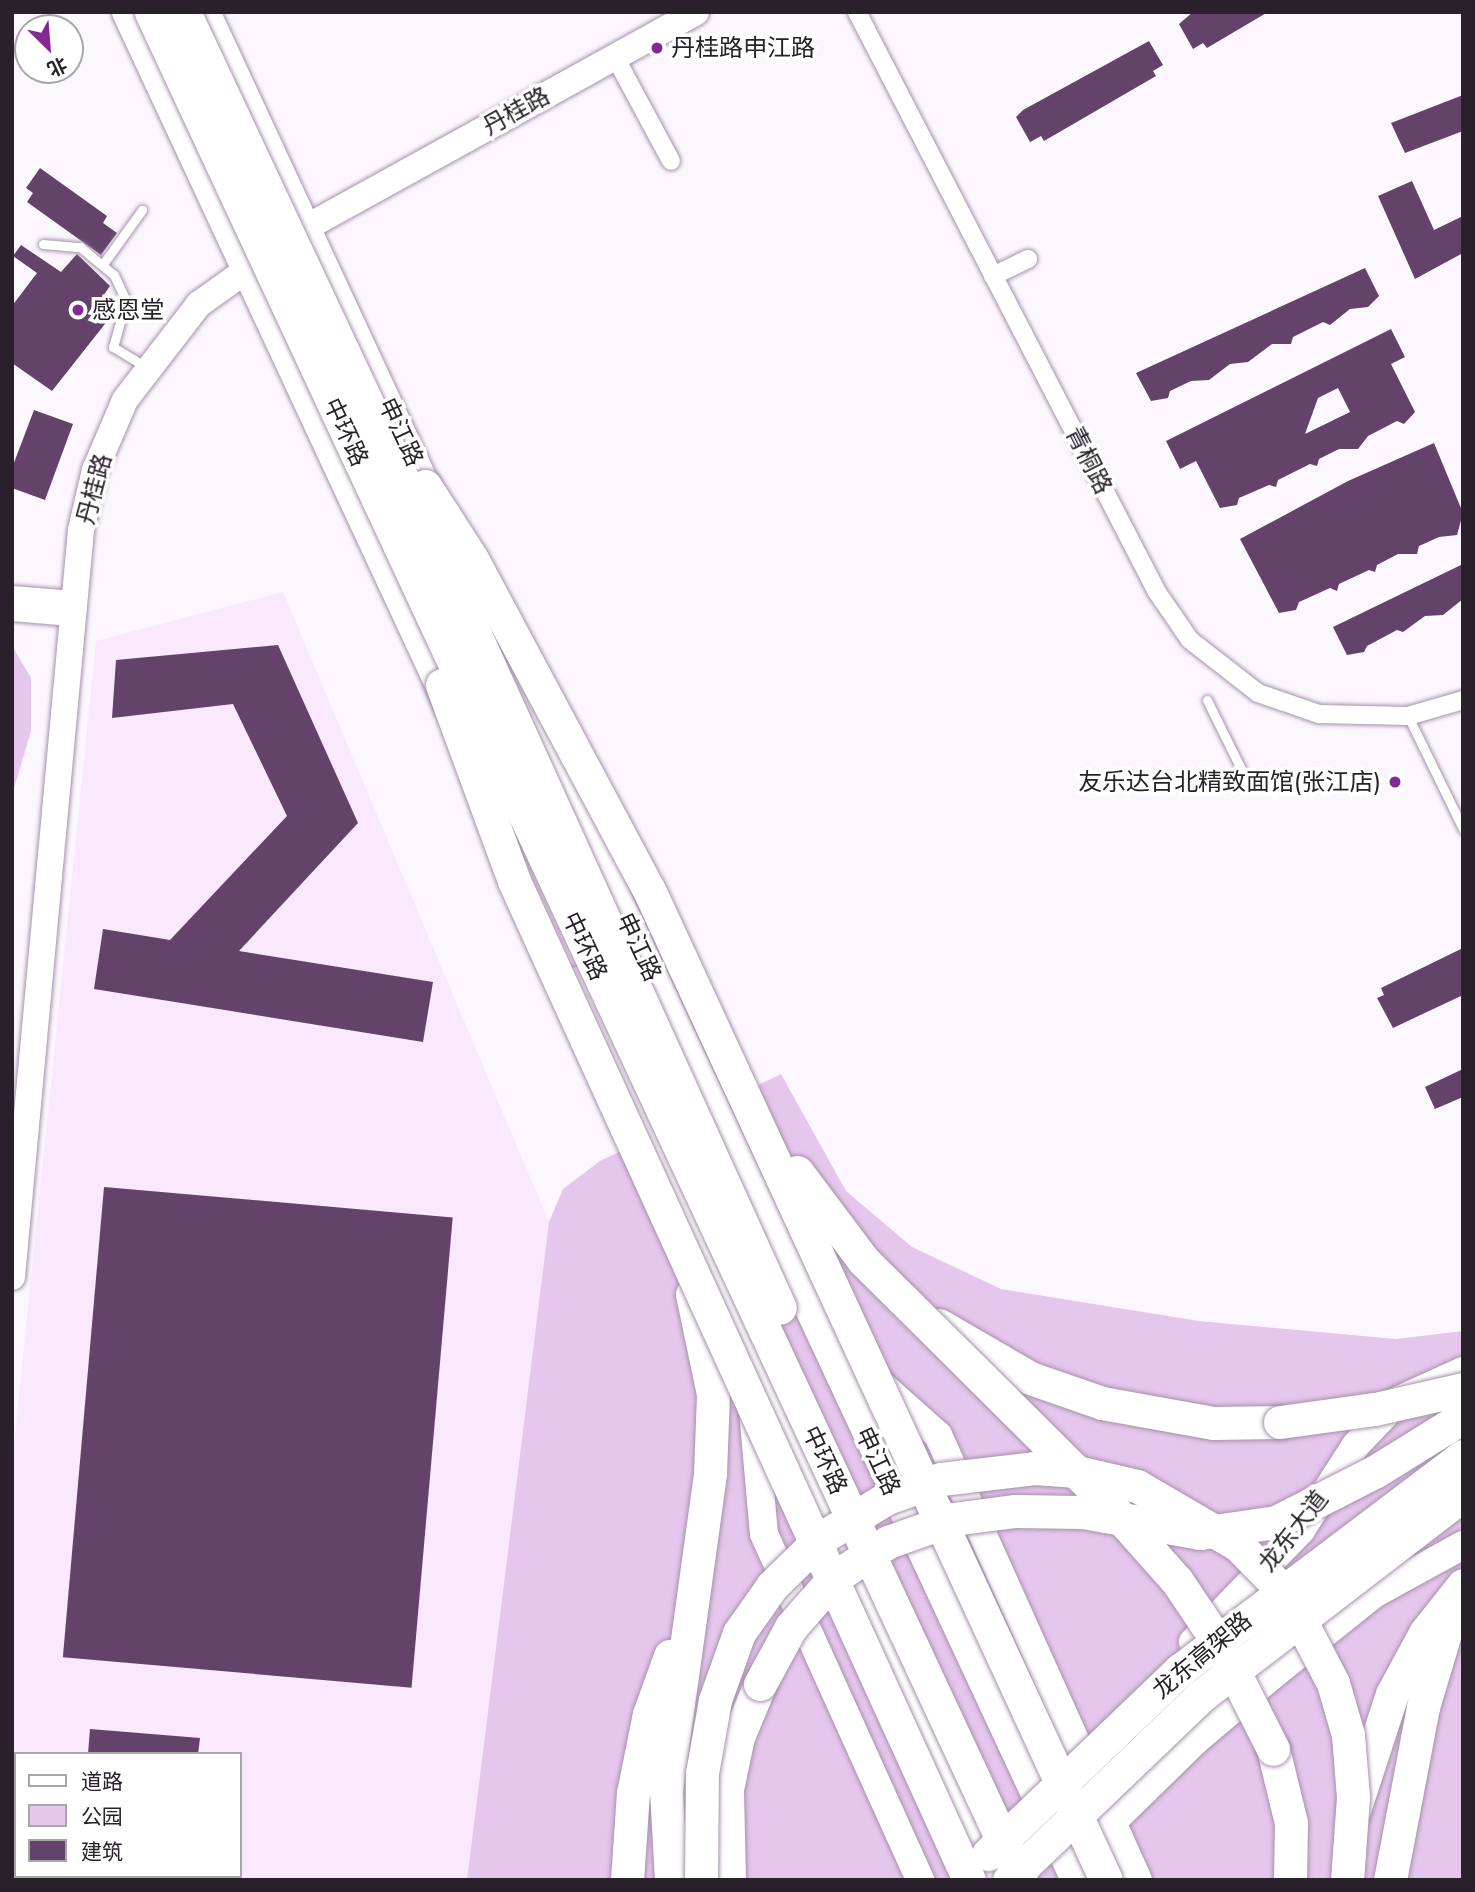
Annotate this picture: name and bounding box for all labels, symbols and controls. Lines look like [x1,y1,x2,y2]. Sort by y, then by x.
north arrow [14,14,84,84]
place label: 丹桂路申江路 [671,34,815,62]
marker: 丹桂路申江路 [649,40,665,56]
text: 北 [43,50,72,83]
street label: 丹桂路 [478,81,554,141]
place label: 感恩堂 [92,296,164,324]
marker: 感恩堂 [70,302,86,318]
street label: 中环路 [318,393,374,471]
street label: 申江路 [373,393,429,471]
street label: 青桐路 [1060,421,1118,499]
street label: 丹桂路 [71,450,117,528]
place label: 友乐达台北精致面馆(张江店) [1078,768,1381,796]
marker: 友乐达台北精致面馆(张江店) [1387,774,1403,790]
street label: 中环路 [557,907,613,985]
street label: 申江路 [611,908,667,986]
street label: 中环路 [797,1421,853,1499]
street label: 申江路 [850,1422,906,1500]
street label: 龙东大道 [1252,1484,1334,1578]
street label: 龙东高架路 [1147,1605,1257,1705]
legend [14,1752,242,1878]
text: 道路 [81,1767,123,1797]
text: 公园 [81,1802,123,1832]
text: 建筑 [81,1837,123,1867]

